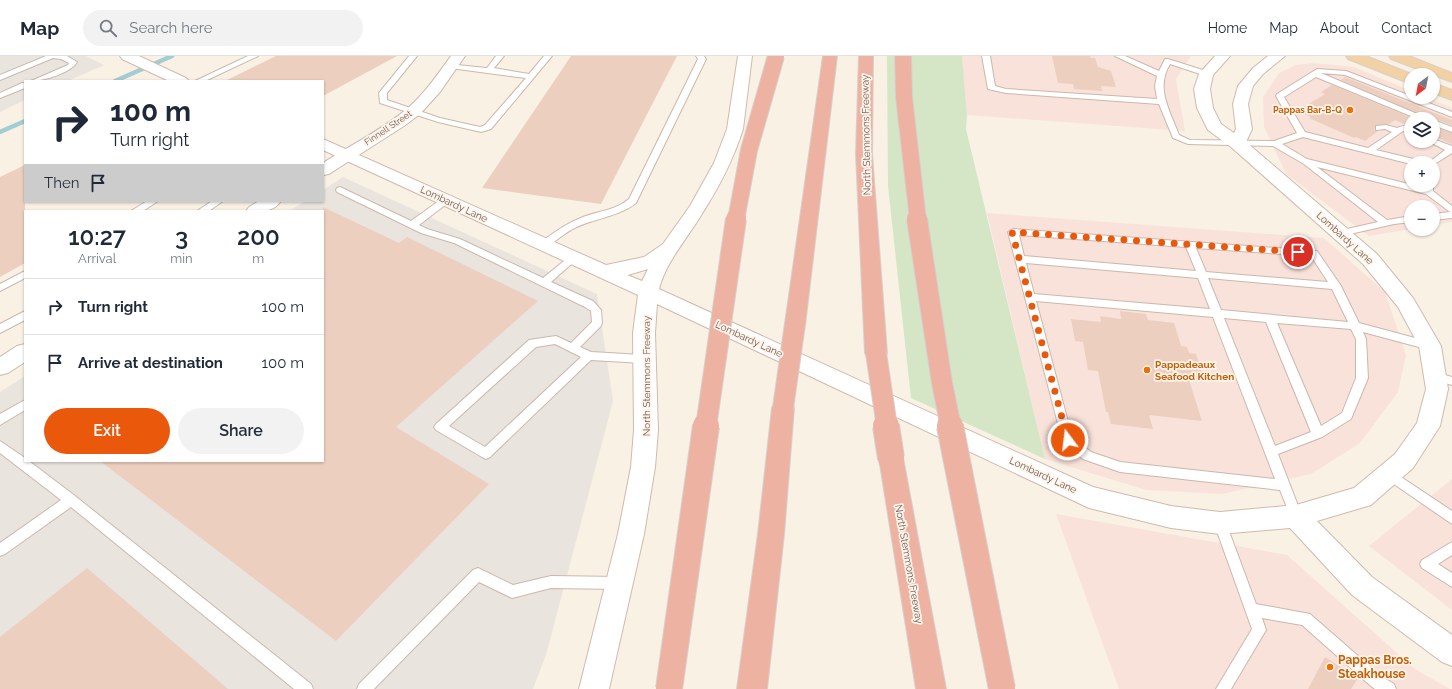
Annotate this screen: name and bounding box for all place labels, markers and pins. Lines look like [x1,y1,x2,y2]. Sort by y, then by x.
place label: Pappas Bar-B-Q [1273,105,1342,115]
marker: Pappas Bar-B-Q [1345,105,1355,115]
pin [1281,235,1315,269]
place label: Pappadeaux Seafood Kitchen [1155,359,1234,382]
marker: Pappadeaux Seafood Kitchen [1142,365,1152,375]
place label: Pappas Bros. Steakhouse [1338,653,1412,681]
marker: Pappas Bros. Steakhouse [1325,662,1335,672]

